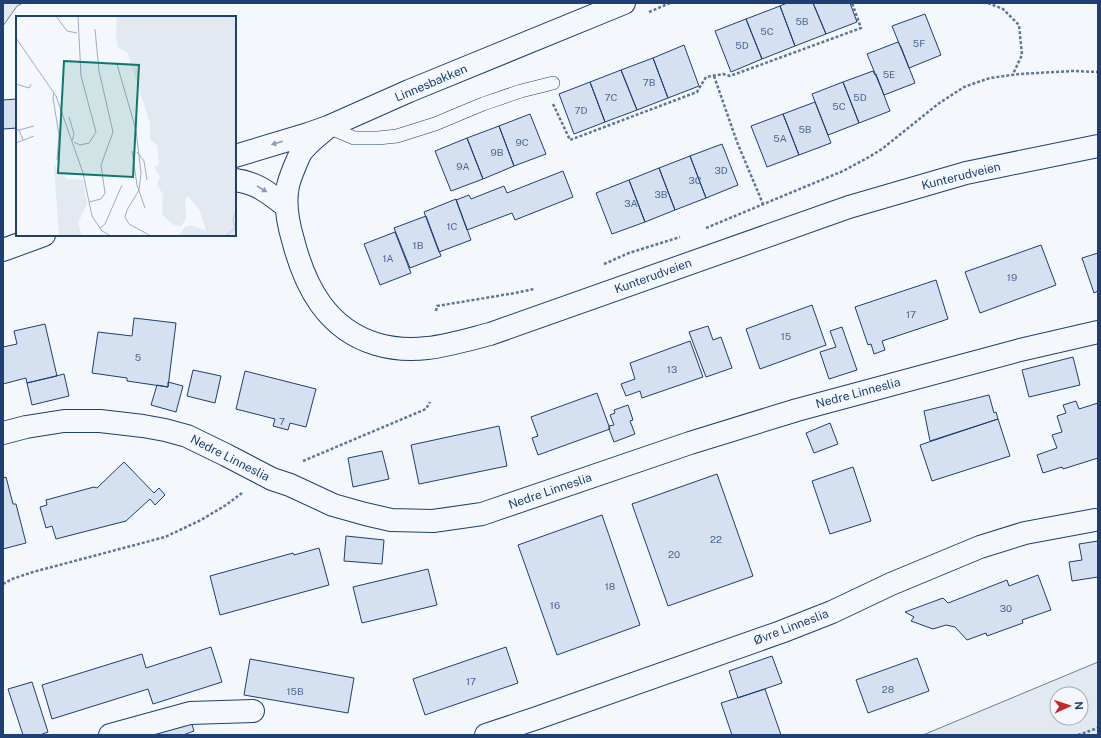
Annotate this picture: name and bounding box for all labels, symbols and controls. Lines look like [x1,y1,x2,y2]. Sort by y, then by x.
house number: 5B [795,15,809,27]
inset map [16,16,236,236]
house number: 5C [760,25,774,37]
house number: 5F [913,37,925,49]
house number: 5D [735,39,749,51]
street label: Linnesbakken [393,61,469,105]
house number: 5E [883,68,895,80]
house number: 7B [643,76,656,88]
house number: 7C [605,91,618,103]
house number: 5D [853,91,867,103]
house number: 5C [832,100,846,112]
house number: 7D [575,104,588,116]
house number: 5B [798,123,812,135]
house number: 5A [773,132,787,144]
house number: 9C [515,136,529,148]
one-way arrow [271,140,283,146]
house number: 9B [491,146,504,158]
street label: Kunterudveien [920,159,1002,193]
house number: 9A [456,160,470,172]
house number: 3D [714,164,728,176]
house number: 3C [688,174,702,186]
one-way arrow [256,186,268,193]
house number: 3B [654,188,668,200]
house number: 3A [624,197,638,209]
house number: 1C [447,220,458,232]
house number: 1B [413,239,424,251]
house number: 1A [382,252,394,264]
street label: Kunterudveien [613,256,694,296]
house number: 19 [1007,271,1017,283]
house number: 17 [906,308,916,320]
house number: 15 [781,330,791,342]
house number: 5 [135,351,141,363]
house number: 13 [667,363,677,375]
street label: Nedre Linneslia [814,375,902,411]
house number: 7 [279,415,285,427]
street label: Nedre Linneslia [188,432,272,484]
street label: Nedre Linneslia [507,470,593,512]
house number: 22 [710,533,722,545]
house number: 20 [668,548,680,560]
house number: 18 [605,580,615,592]
house number: 16 [550,599,560,611]
house number: 30 [1000,602,1012,614]
street label: Øvre Linneslia [752,606,830,648]
house number: 17 [466,675,476,687]
house number: 28 [882,683,894,695]
house number: 15B [286,685,304,697]
north arrow [1049,686,1089,726]
text: N [1073,701,1085,710]

